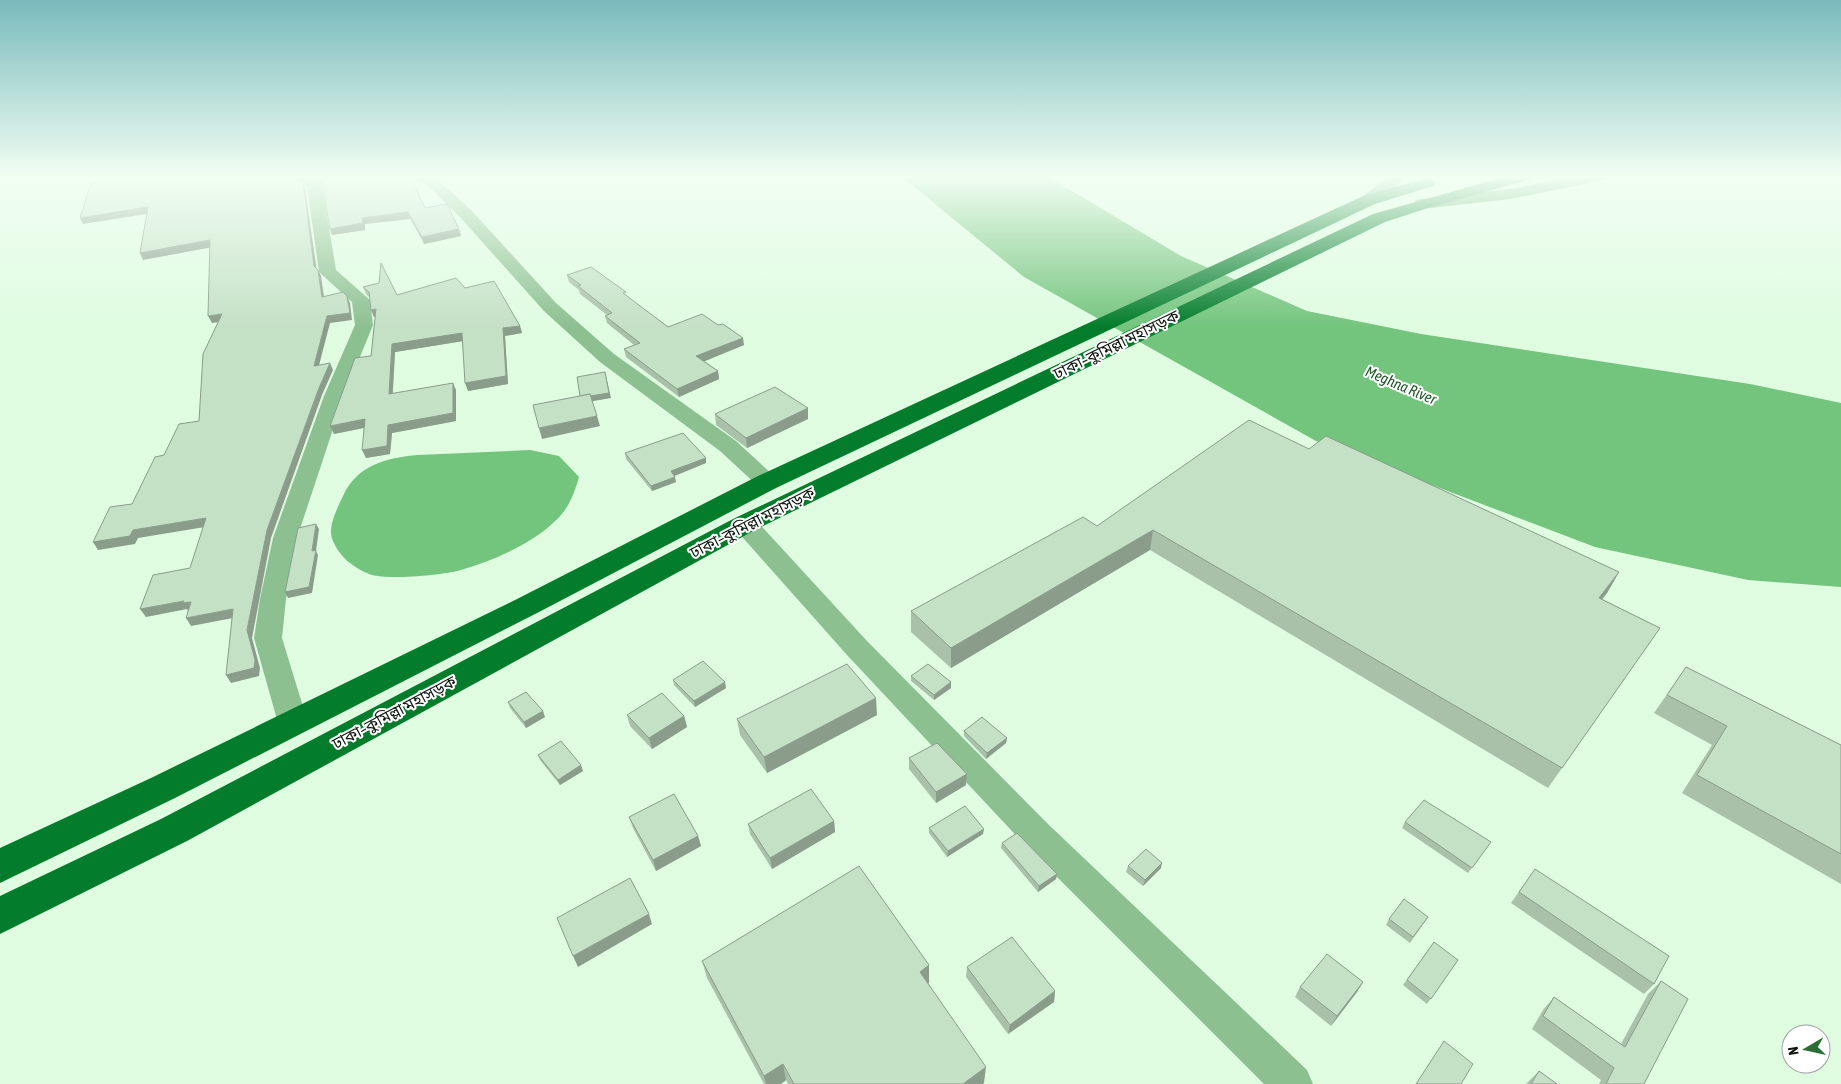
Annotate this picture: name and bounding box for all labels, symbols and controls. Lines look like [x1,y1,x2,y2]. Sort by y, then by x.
street label: ঢাকা–কুমিল্লা মহাসড়ক [1049,305,1183,384]
water label: Meghna River [1363,362,1440,408]
street label: ঢাকা–কুমিল্লা মহাসড়ক [686,482,819,563]
street label: ঢাকা–কুমিল্লা মহাসড়ক [328,671,460,754]
north arrow [1781,1024,1831,1074]
text: N [1785,1046,1802,1056]

